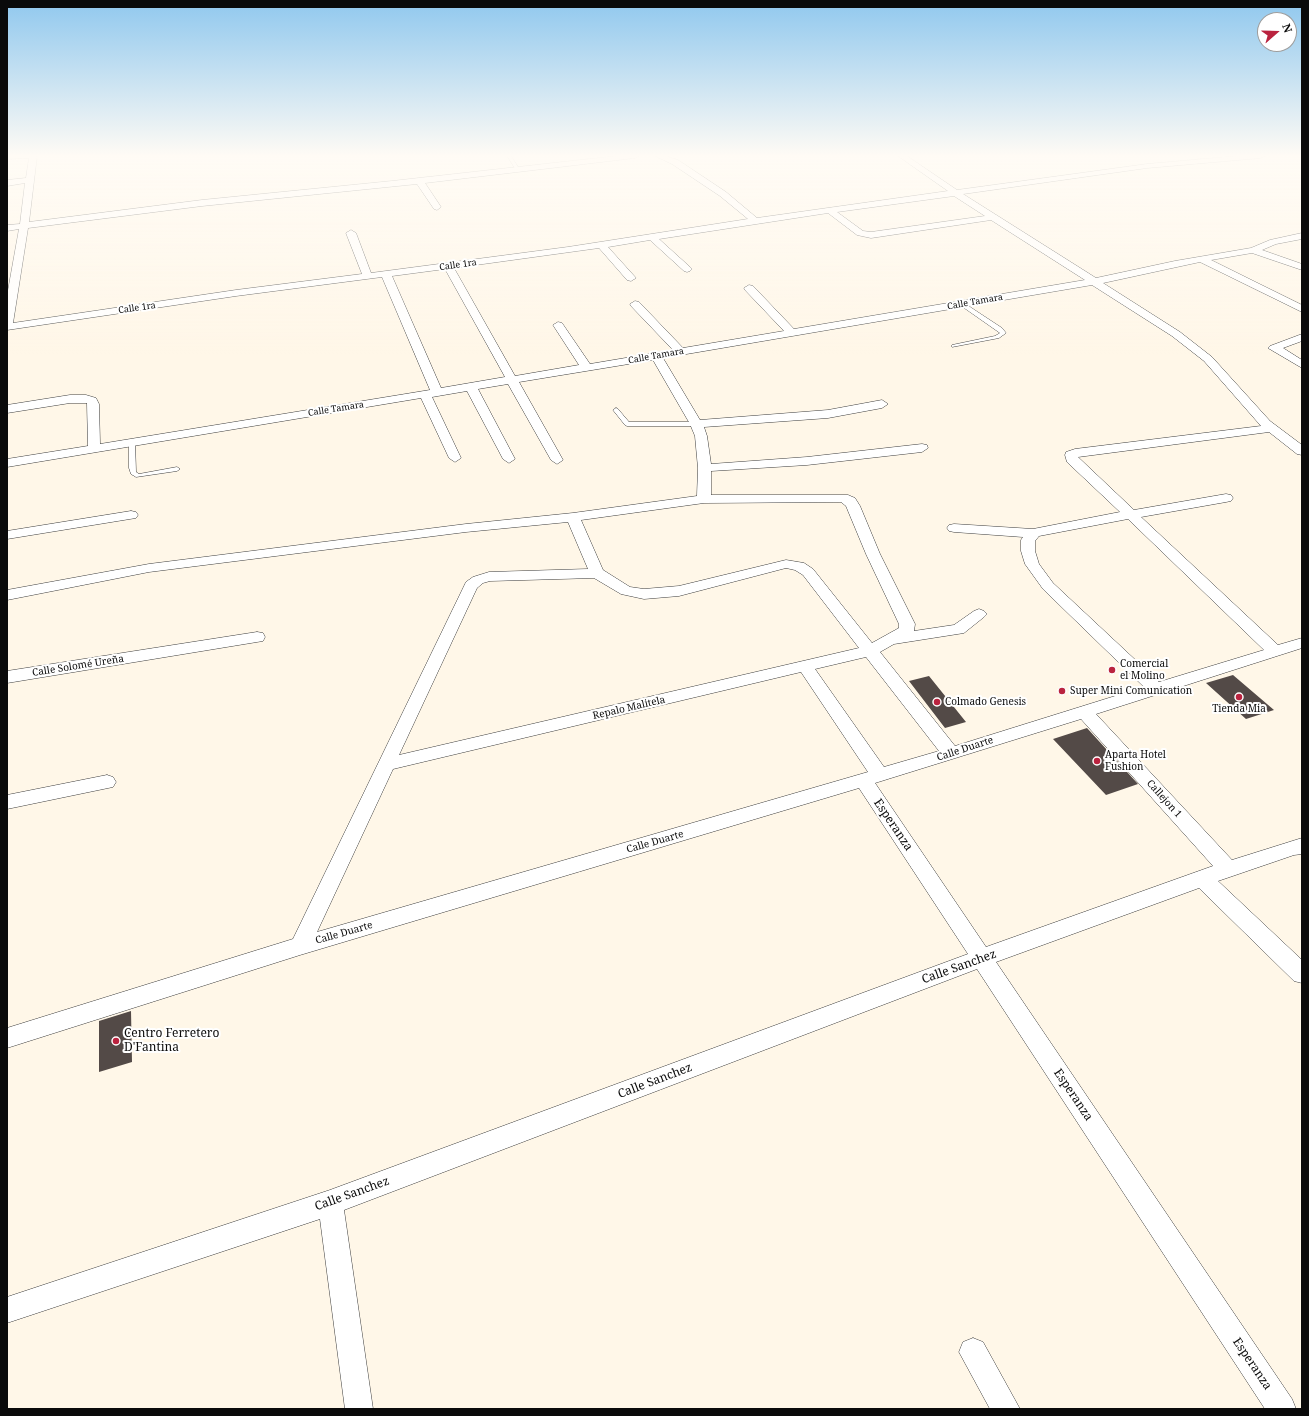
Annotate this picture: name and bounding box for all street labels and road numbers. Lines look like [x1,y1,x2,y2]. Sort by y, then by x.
street label: Calle 1ra [439,257,477,273]
street label: Calle Tamara [946,292,1004,312]
street label: Calle 1ra [118,300,156,316]
street label: Calle Tamara [627,346,685,366]
street label: Calle Tamara [307,399,365,419]
street label: Calle Solomé Ureña [31,653,125,679]
street label: Repalo Malitela [592,694,666,722]
street label: Calle Duarte [935,734,995,764]
street label: Callejon 1 [1144,778,1184,820]
street label: Esperanza [870,796,916,854]
street label: Calle Duarte [625,828,685,856]
street label: Calle Duarte [314,919,374,947]
street label: Calle Sanchez [920,947,998,987]
street label: Calle Sanchez [616,1060,694,1102]
street label: Esperanza [1050,1066,1096,1124]
street label: Calle Sanchez [313,1174,391,1214]
street label: Esperanza [1229,1335,1275,1393]

